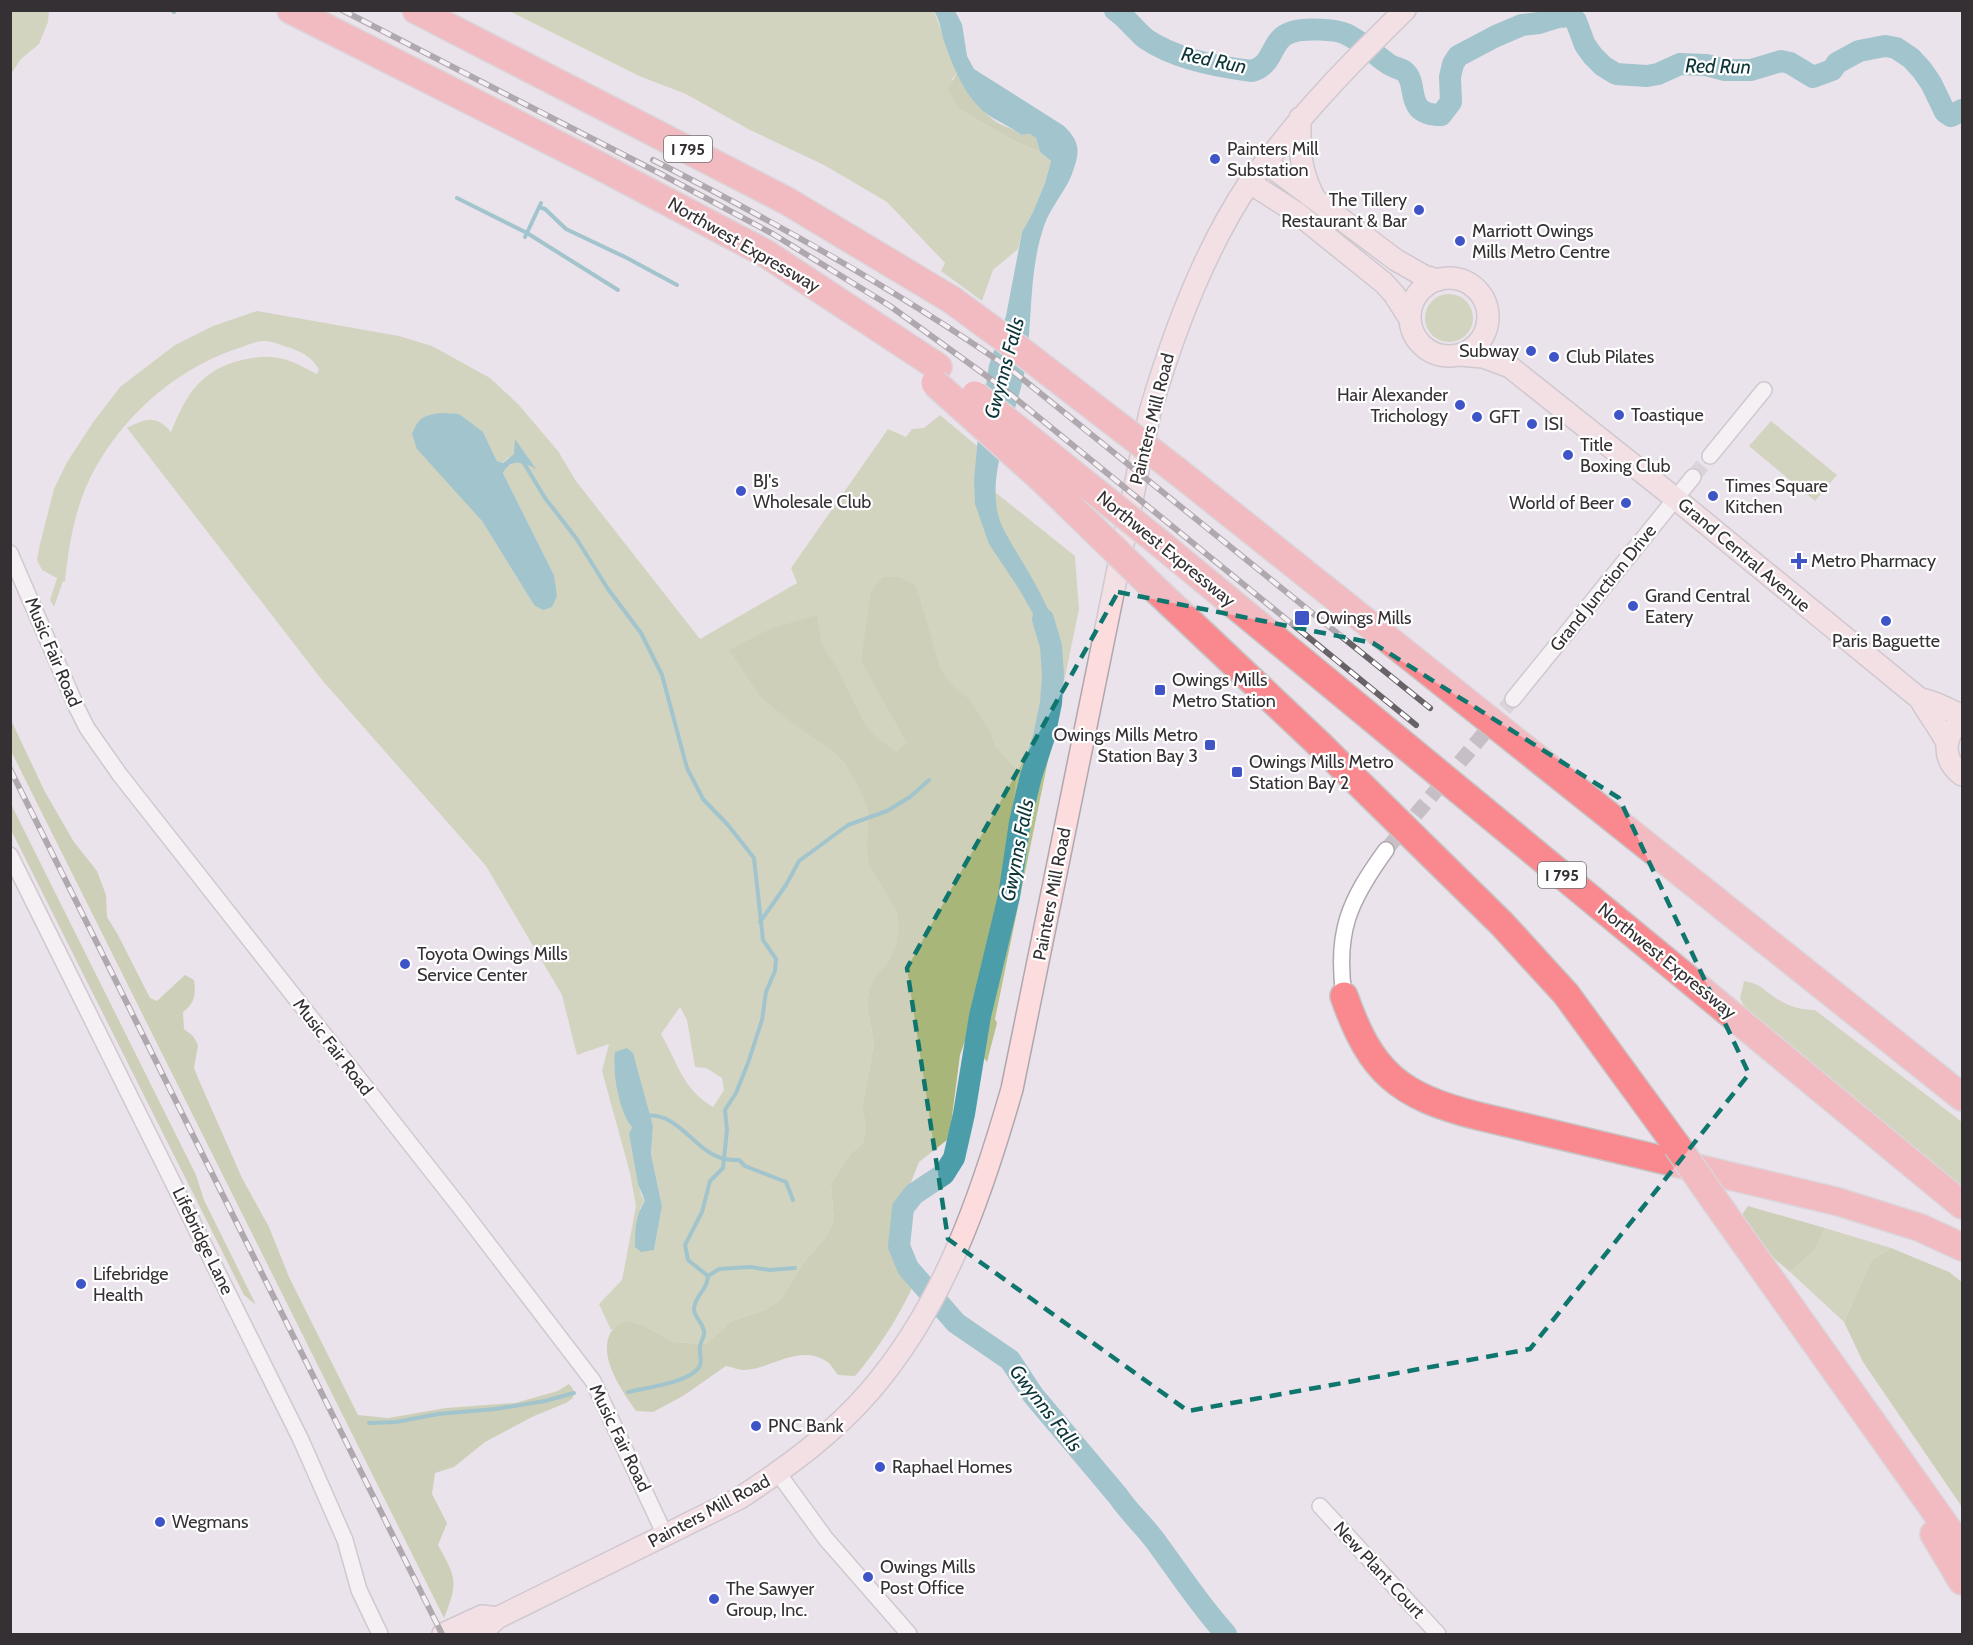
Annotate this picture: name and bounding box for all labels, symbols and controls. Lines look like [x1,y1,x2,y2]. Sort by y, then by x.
water label: Red Run [1179,41,1249,79]
water label: Red Run [1685,53,1751,79]
road number: I 795 [664,136,712,162]
place label: Painters Mill Substation [1227,138,1319,181]
marker: Painters Mill Substation [1208,152,1222,166]
place label: The Tillery Restaurant & Bar [1281,189,1407,232]
street label: Northwest Expressway [664,193,824,297]
marker: The Tillery Restaurant & Bar [1412,203,1426,217]
place label: Marriott Owings Mills Metro Centre [1472,220,1610,263]
marker: Marriott Owings Mills Metro Centre [1453,234,1467,248]
water label: Gwynns Falls [979,314,1029,421]
place label: Subway [1459,340,1519,362]
marker: Subway [1524,344,1538,358]
place label: Club Pilates [1566,346,1654,368]
marker: Club Pilates [1547,350,1561,364]
street label: Painters Mill Road [1125,351,1179,487]
place label: Hair Alexander Trichology [1337,384,1448,427]
marker: Hair Alexander Trichology [1453,398,1467,412]
place label: Toastique [1631,404,1704,426]
place label: GFT [1489,406,1521,428]
marker: Toastique [1612,408,1626,422]
marker: GFT [1470,410,1484,424]
place label: ISI [1544,413,1564,435]
marker: ISI [1525,417,1539,431]
place label: Title Boxing Club [1580,434,1671,477]
marker: Title Boxing Club [1561,448,1575,462]
place label: BJ's Wholesale Club [753,470,871,513]
place label: Times Square Kitchen [1725,475,1828,518]
marker: BJ's Wholesale Club [734,484,748,498]
street label: Northwest Expressway [1092,486,1240,612]
marker: Times Square Kitchen [1706,489,1720,503]
place label: World of Beer [1509,492,1614,514]
street label: Grand Central Avenue [1673,493,1815,617]
marker: World of Beer [1619,496,1633,510]
street label: Grand Junction Drive [1545,520,1661,656]
place label: Metro Pharmacy [1811,550,1936,572]
marker: Metro Pharmacy [1792,554,1806,568]
place label: Grand Central Eatery [1645,585,1751,628]
street label: Music Fair Road [20,594,86,710]
marker: Grand Central Eatery [1626,599,1640,613]
place label: Owings Mills [1316,607,1411,629]
marker: Owings Mills [1293,609,1311,627]
marker: Paris Baguette [1879,614,1893,628]
place label: Paris Baguette [1832,630,1940,652]
place label: Owings Mills Metro Station [1172,669,1276,712]
marker: Owings Mills Metro Station [1153,683,1167,697]
place label: Owings Mills Metro Station Bay 3 [1053,724,1198,767]
marker: Owings Mills Metro Station Bay 3 [1203,738,1217,752]
place label: Owings Mills Metro Station Bay 2 [1249,751,1394,794]
marker: Owings Mills Metro Station Bay 2 [1230,765,1244,779]
water label: Gwynns Falls [995,796,1039,903]
street label: Painters Mill Road [1028,826,1076,962]
road number: I 795 [1538,862,1586,888]
street label: Northwest Expressway [1593,898,1741,1024]
place label: Toyota Owings Mills Service Center [417,943,568,986]
marker: Toyota Owings Mills Service Center [398,957,412,971]
street label: Music Fair Road [288,994,378,1100]
street label: Lifebridge Lane [168,1184,238,1298]
place label: Lifebridge Health [93,1263,169,1306]
marker: Lifebridge Health [74,1277,88,1291]
water label: Gwynns Falls [1005,1360,1088,1457]
street label: Music Fair Road [584,1381,656,1495]
place label: PNC Bank [768,1415,845,1437]
marker: PNC Bank [749,1419,763,1433]
place label: Raphael Homes [892,1456,1012,1478]
marker: Raphael Homes [873,1460,887,1474]
street label: Painters Mill Road [644,1470,774,1552]
place label: Wegmans [172,1511,248,1533]
marker: Wegmans [153,1515,167,1529]
street label: New Plant Court [1329,1517,1429,1623]
place label: Owings Mills Post Office [880,1556,975,1599]
marker: Owings Mills Post Office [861,1570,875,1584]
place label: The Sawyer Group, Inc. [726,1578,815,1621]
marker: The Sawyer Group, Inc. [707,1592,721,1606]

